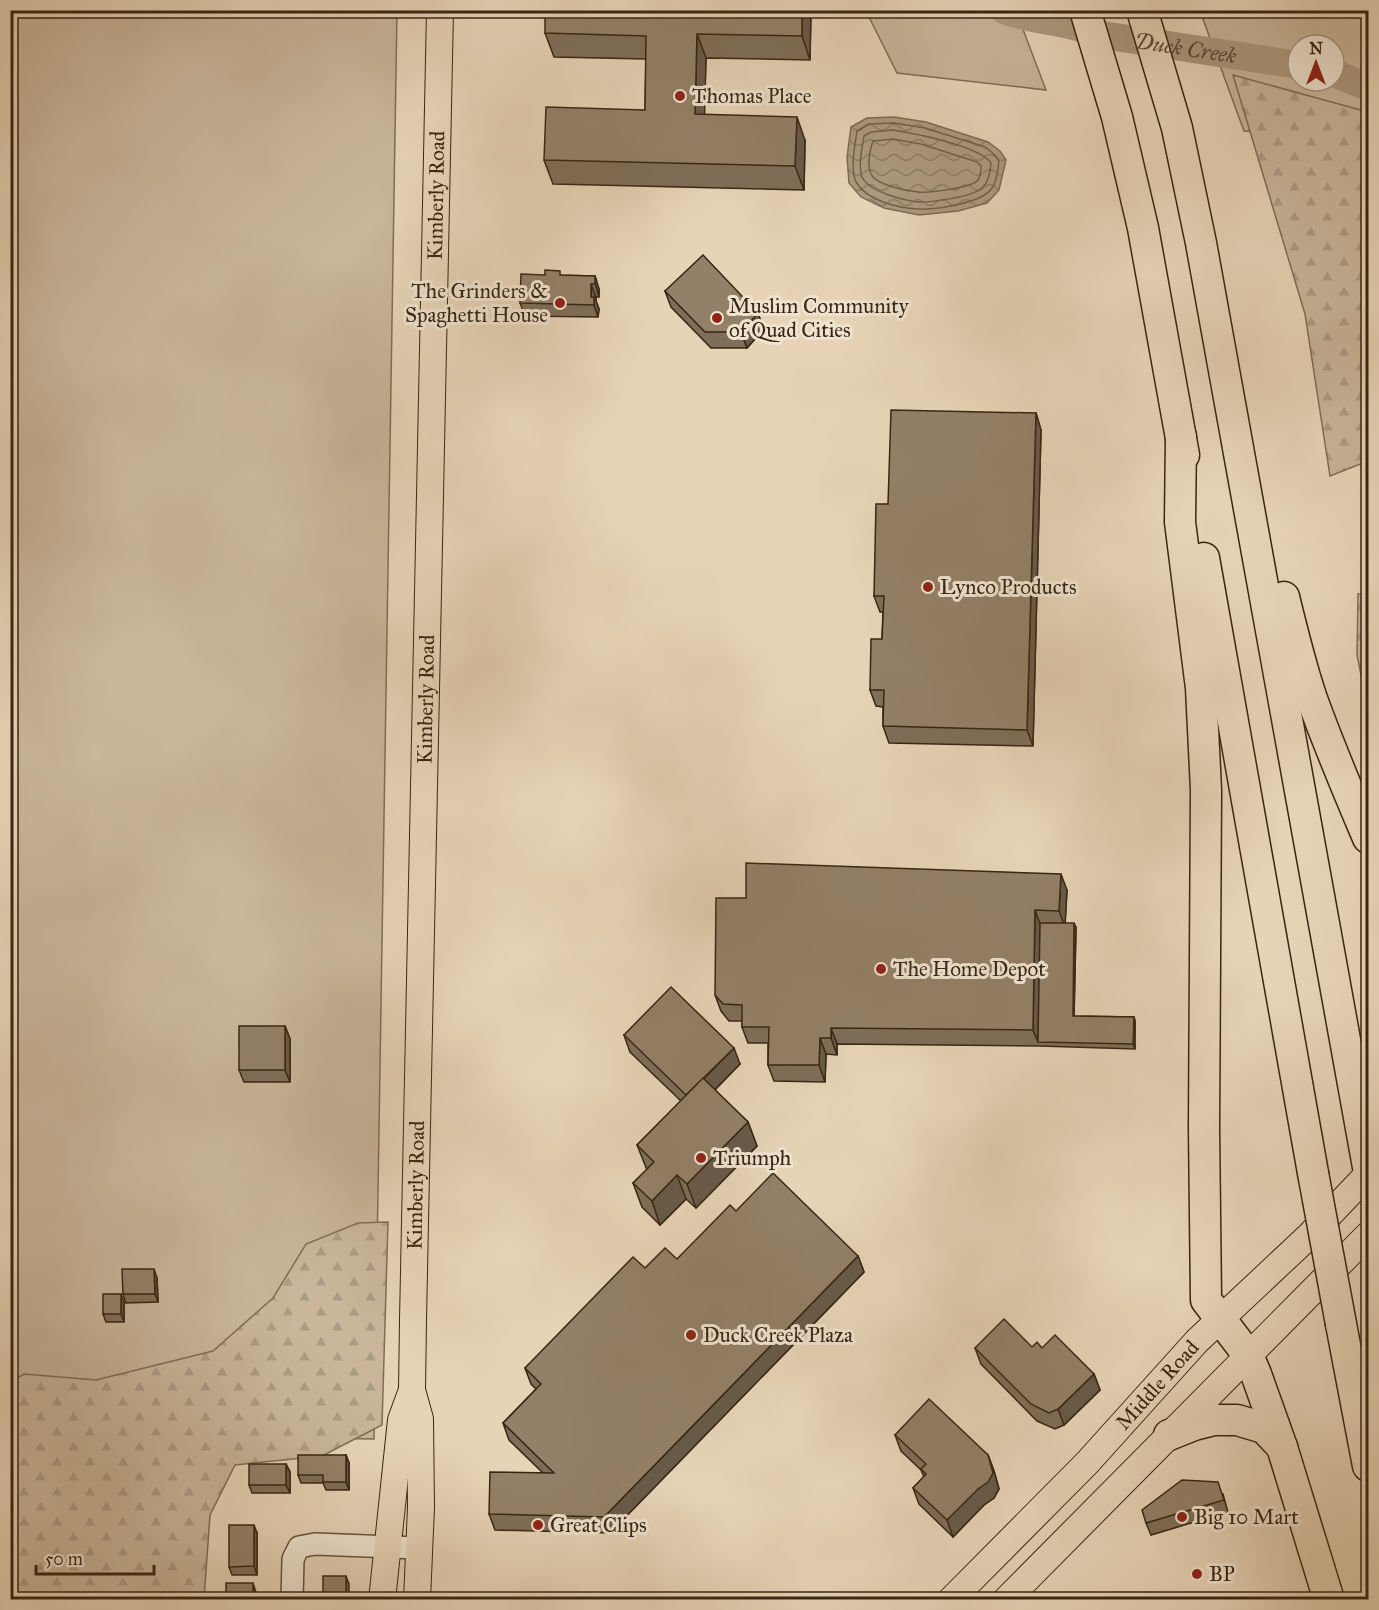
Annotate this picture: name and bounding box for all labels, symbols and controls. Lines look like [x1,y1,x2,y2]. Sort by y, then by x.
water label: Duck Creek [1133,27,1239,69]
north arrow [1286,33,1346,93]
text: N [1309,39,1323,58]
place label: Thomas Place [692,83,812,109]
marker: Thomas Place [673,89,687,103]
street label: Kimberly Road [422,130,451,260]
place label: The Grinders & Spaghetti House [405,278,548,328]
place label: Muslim Community of Quad Cities [729,293,910,343]
marker: The Grinders & Spaghetti House [553,296,567,310]
marker: Muslim Community of Quad Cities [710,311,724,325]
place label: Lynco Products [940,574,1077,600]
marker: Lynco Products [921,580,935,594]
street label: Kimberly Road [411,634,440,764]
place label: The Home Depot [893,956,1046,982]
marker: The Home Depot [874,962,888,976]
street label: Kimberly Road [401,1120,430,1250]
place label: Triumph [713,1145,792,1171]
marker: Triumph [694,1151,708,1165]
place label: Duck Creek Plaza [703,1322,853,1348]
marker: Duck Creek Plaza [684,1328,698,1342]
street label: Middle Road [1110,1334,1205,1435]
place label: Big 10 Mart [1194,1504,1299,1530]
marker: Big 10 Mart [1175,1510,1189,1524]
place label: Great Clips [550,1512,647,1538]
marker: Great Clips [531,1518,545,1532]
scale bar [36,1538,154,1576]
text: 50 m [45,1548,83,1570]
place label: BP [1209,1561,1235,1587]
marker: BP [1190,1567,1204,1581]

